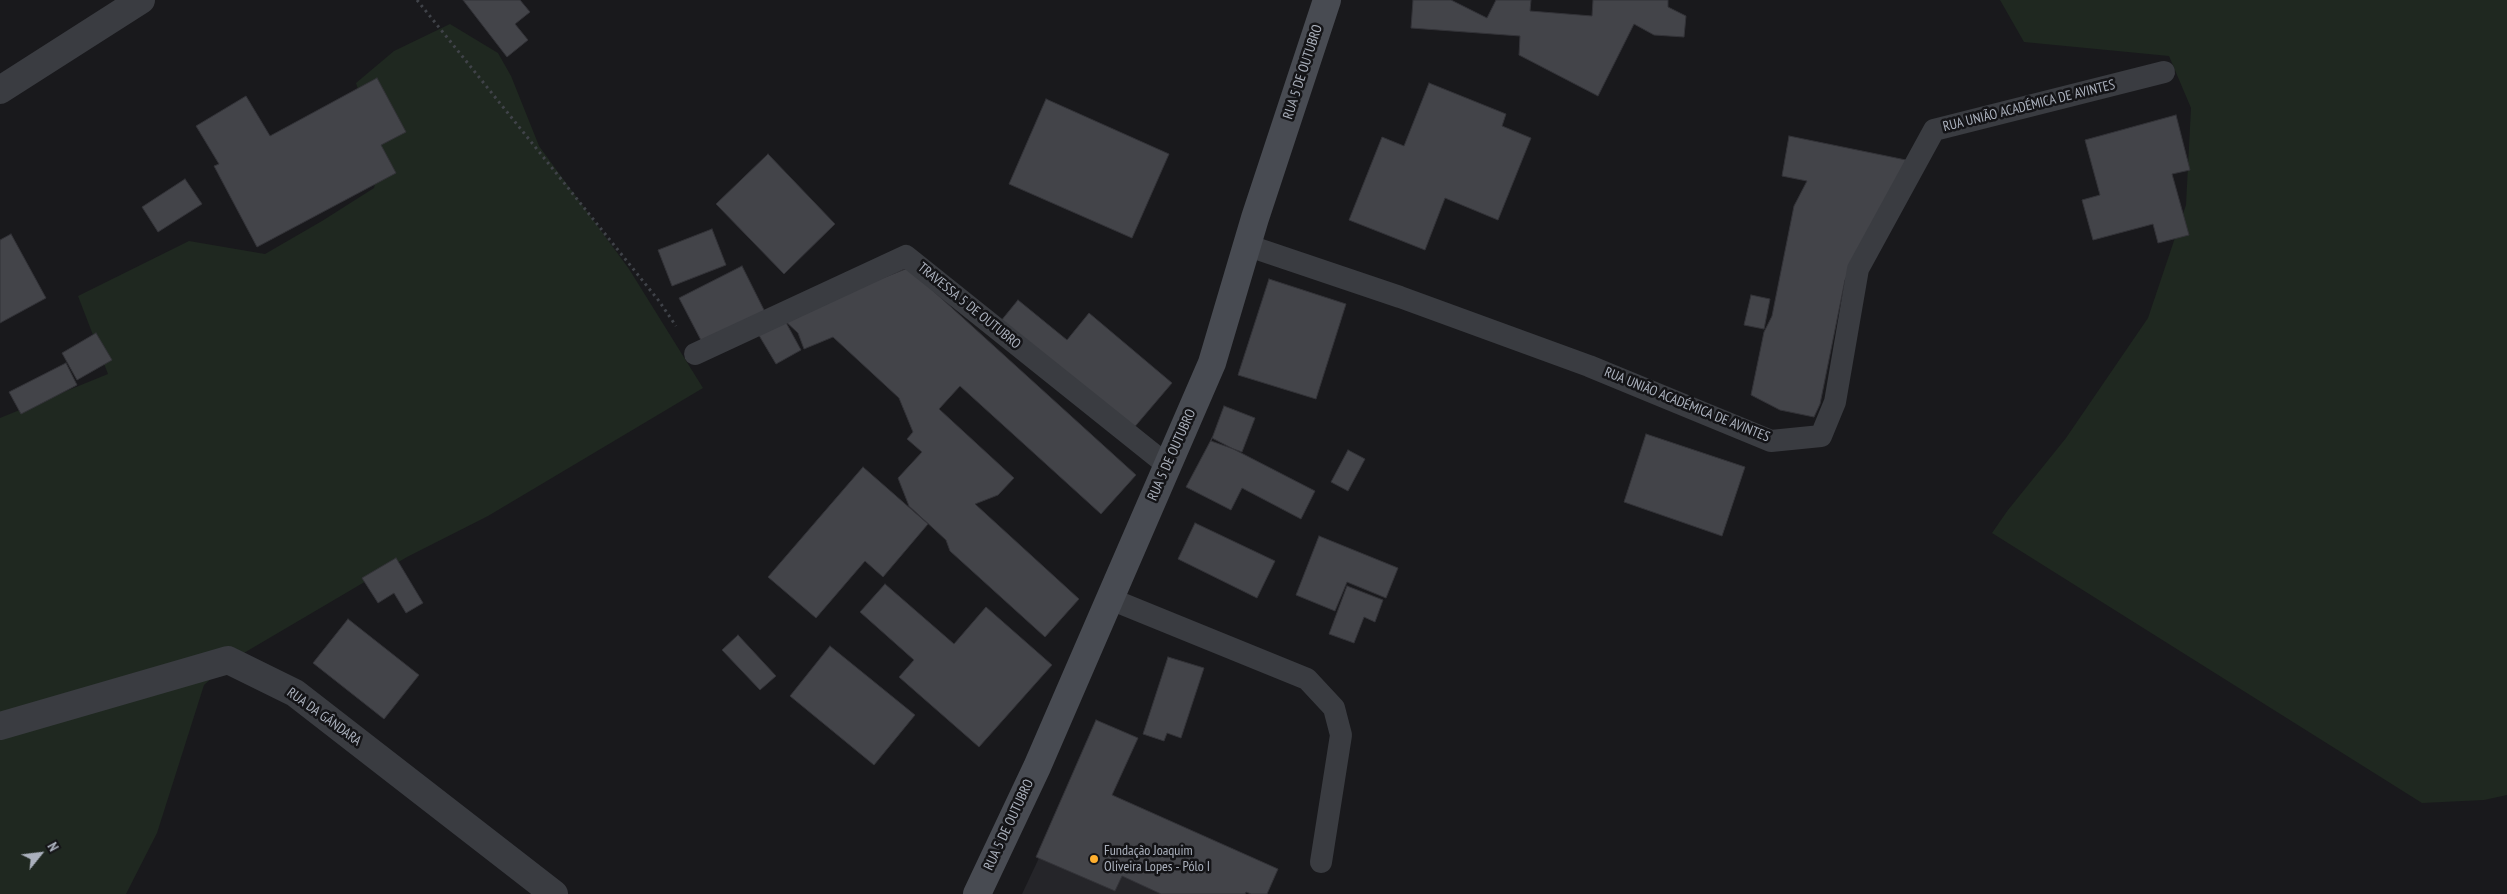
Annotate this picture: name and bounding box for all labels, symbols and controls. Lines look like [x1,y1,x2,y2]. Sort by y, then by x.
street label: RUA 5 DE OUTUBRO [1280,23,1326,121]
street label: RUA UNIÃO ACADÉMICA DE AVINTES [1941,76,2117,136]
street label: TRAVESSA 5 DE OUTUBRO [914,259,1024,353]
street label: RUA UNIÃO ACADÉMICA DE AVINTES [1602,364,1772,446]
street label: RUA 5 DE OUTUBRO [1144,407,1200,503]
street label: RUA DA GÂNDARA [283,684,365,750]
street label: RUA 5 DE OUTUBRO [981,777,1037,873]
north arrow [15,829,65,879]
text: N [43,839,63,854]
place label: Fundação Joaquim Oliveira Lopes - Pólo I [1104,843,1210,876]
marker: Fundação Joaquim Oliveira Lopes - Pólo I [1088,853,1100,865]

